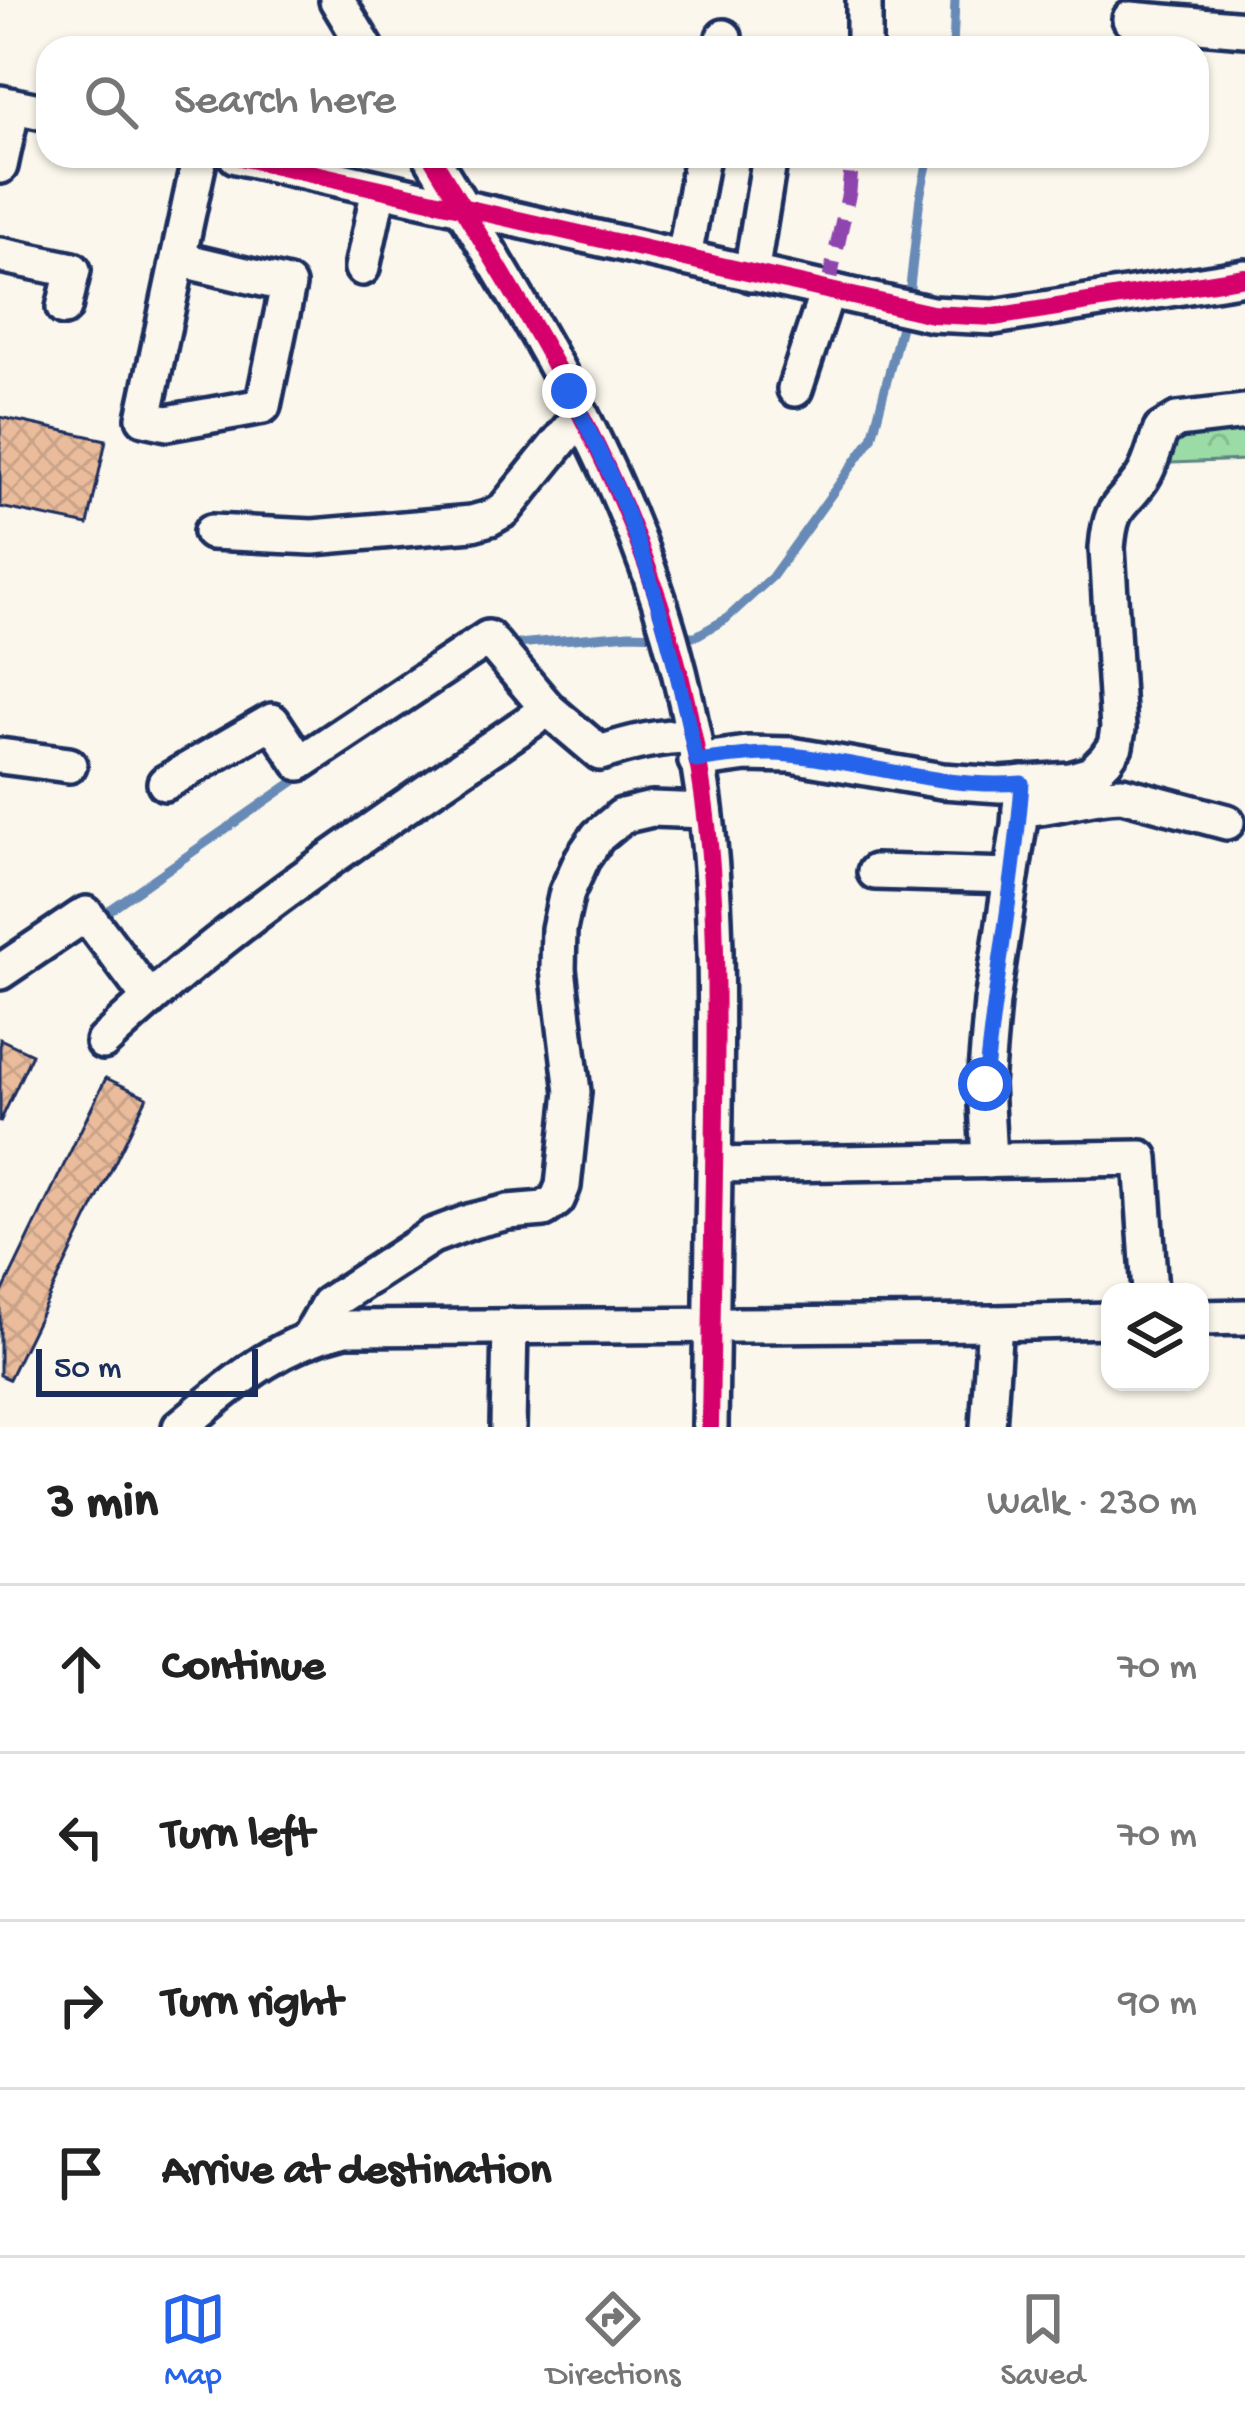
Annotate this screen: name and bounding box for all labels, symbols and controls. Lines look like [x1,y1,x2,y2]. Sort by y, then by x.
search box [36,36,1209,168]
icon: search [78,69,144,135]
text: Search here [174,76,396,129]
route end [542,364,596,418]
route start [958,1057,1012,1111]
map controls [1101,1283,1209,1391]
button: layers [1101,1283,1209,1391]
scale bar [36,1343,258,1396]
text: 50 m [54,1351,121,1389]
text: 3 min [48,1475,158,1535]
text: Walk · 230 m [987,1482,1197,1528]
icon: ahead [48,1636,114,1702]
text: Continue [162,1642,325,1695]
text: 70 m [1118,1646,1197,1692]
icon: left [48,1804,114,1870]
text: Turn left [162,1810,314,1863]
text: 70 m [1118,1814,1197,1860]
icon: right [48,1972,114,2038]
text: Turn right [162,1978,342,2031]
text: 90 m [1118,1982,1197,2028]
icon: arrive [48,2140,114,2206]
text: Arrive at destination [162,2146,551,2199]
tab: Map [160,2286,226,2396]
tab: Directions [546,2286,680,2396]
tab: Saved [1000,2286,1085,2396]

